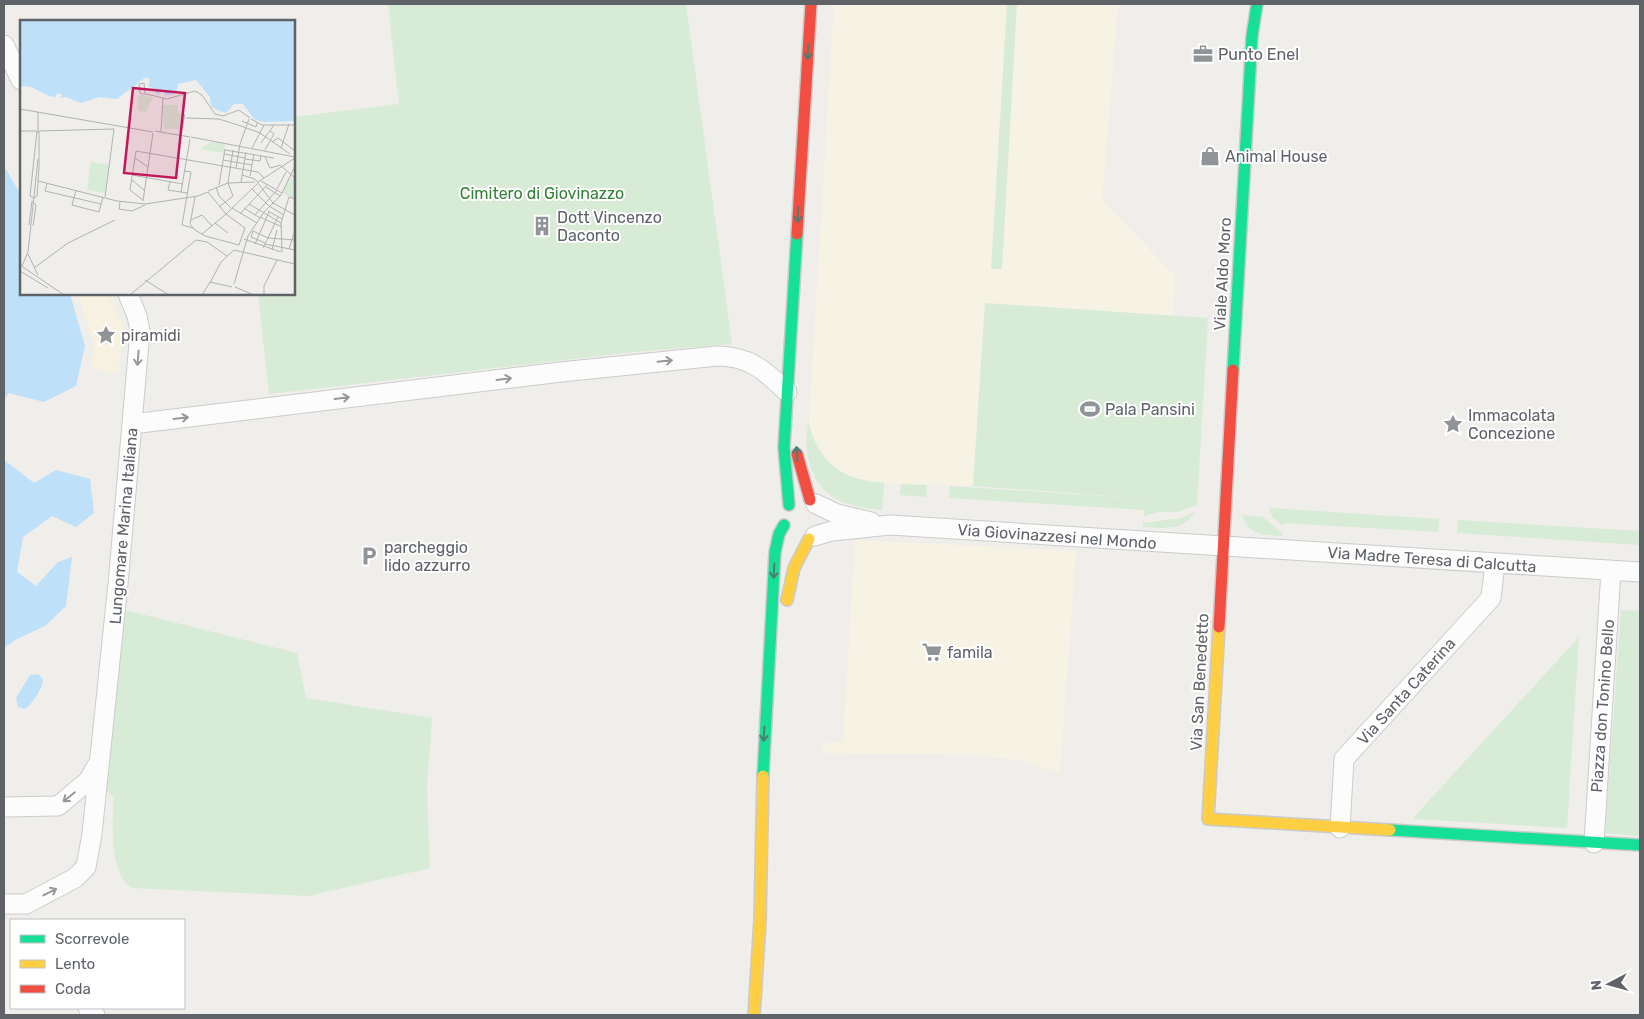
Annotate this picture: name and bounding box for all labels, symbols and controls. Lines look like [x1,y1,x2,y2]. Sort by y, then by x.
inset map [20,20,295,295]
office icon: Punto Enel [1192,43,1214,65]
one-way arrow [803,44,812,60]
place label: Punto Enel [1218,45,1299,64]
shop icon: Animal House [1199,145,1221,167]
place label: Animal House [1225,147,1328,166]
park label: Cimitero di Giovinazzo [460,184,624,203]
one-way arrow [793,206,803,222]
place label: Dott Vincenzo Daconto [557,208,662,245]
building icon: Dott Vincenzo Daconto [531,215,553,237]
street label: Viale Aldo Moro [1210,217,1235,331]
place icon: piramidi [95,324,117,346]
place label: piramidi [121,326,181,345]
one-way arrow [133,349,142,365]
one-way arrow [657,356,673,366]
one-way arrow [495,374,511,384]
one-way arrow [334,393,350,403]
sports icon: Pala Pansini [1079,398,1101,420]
place label: Pala Pansini [1105,400,1195,419]
place label: Immacolata Concezione [1468,406,1555,443]
one-way arrow [173,413,189,423]
place icon: Immacolata Concezione [1442,413,1464,435]
street label: Lungomare Marina Italiana [105,427,142,625]
one-way arrow [793,446,802,462]
street label: Via Giovinazzesi nel Mondo [957,520,1157,553]
place label: parcheggio lido azzurro [384,538,470,575]
street label: Via Madre Teresa di Calcutta [1327,543,1537,576]
parking icon: parcheggio lido azzurro [358,545,380,567]
one-way arrow [769,563,778,579]
street label: Via San Benedetto [1186,613,1213,751]
street label: Piazza don Tonino Bello [1587,619,1618,793]
street label: Via Santa Caterina [1353,634,1459,749]
supermarket icon: famila [921,641,943,663]
place label: famila [947,643,993,662]
one-way arrow [760,725,769,741]
one-way arrow [63,791,76,802]
one-way arrow [42,887,57,896]
legend [10,919,185,1009]
text: Scorrevole [55,930,129,948]
text: Lento [55,955,95,973]
north arrow [1584,959,1634,1009]
text: N [1588,979,1606,991]
text: Coda [55,980,91,998]

